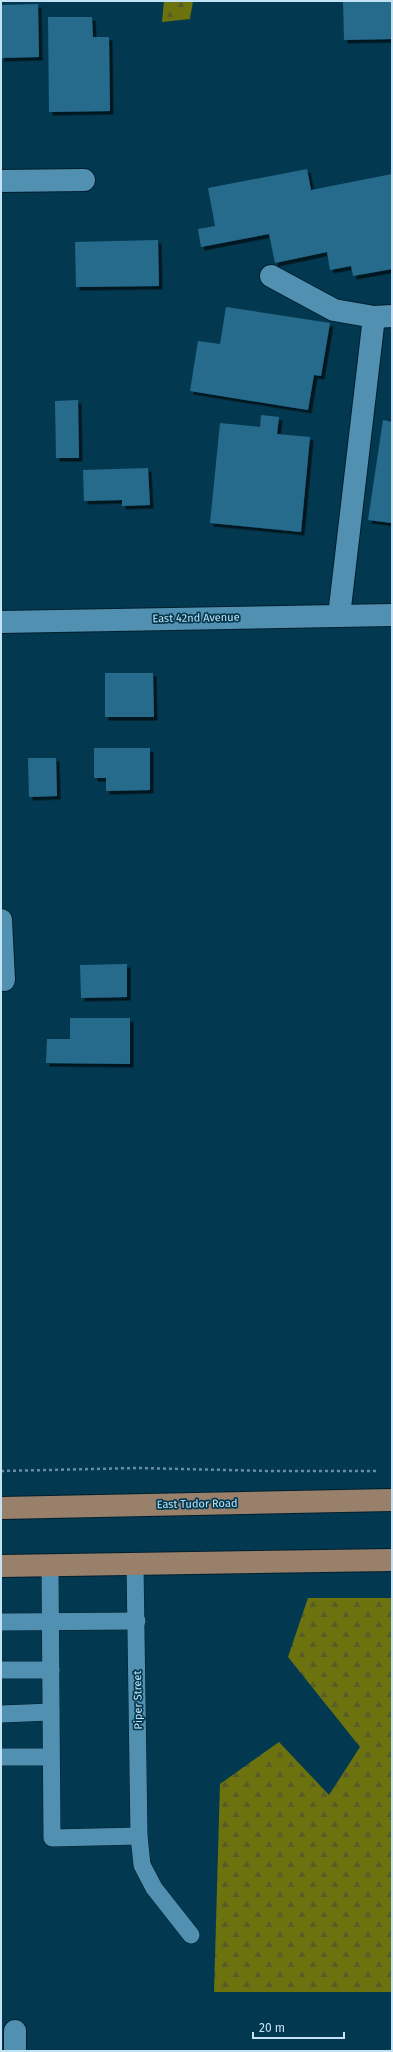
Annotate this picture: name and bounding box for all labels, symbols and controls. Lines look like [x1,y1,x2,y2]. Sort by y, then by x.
street label: East 42nd Avenue [152,611,240,625]
street label: East Tudor Road [156,1497,238,1511]
street label: Piper Street [131,1670,145,1730]
scale bar [253,2014,344,2040]
text: 20 m [259,2021,285,2035]

